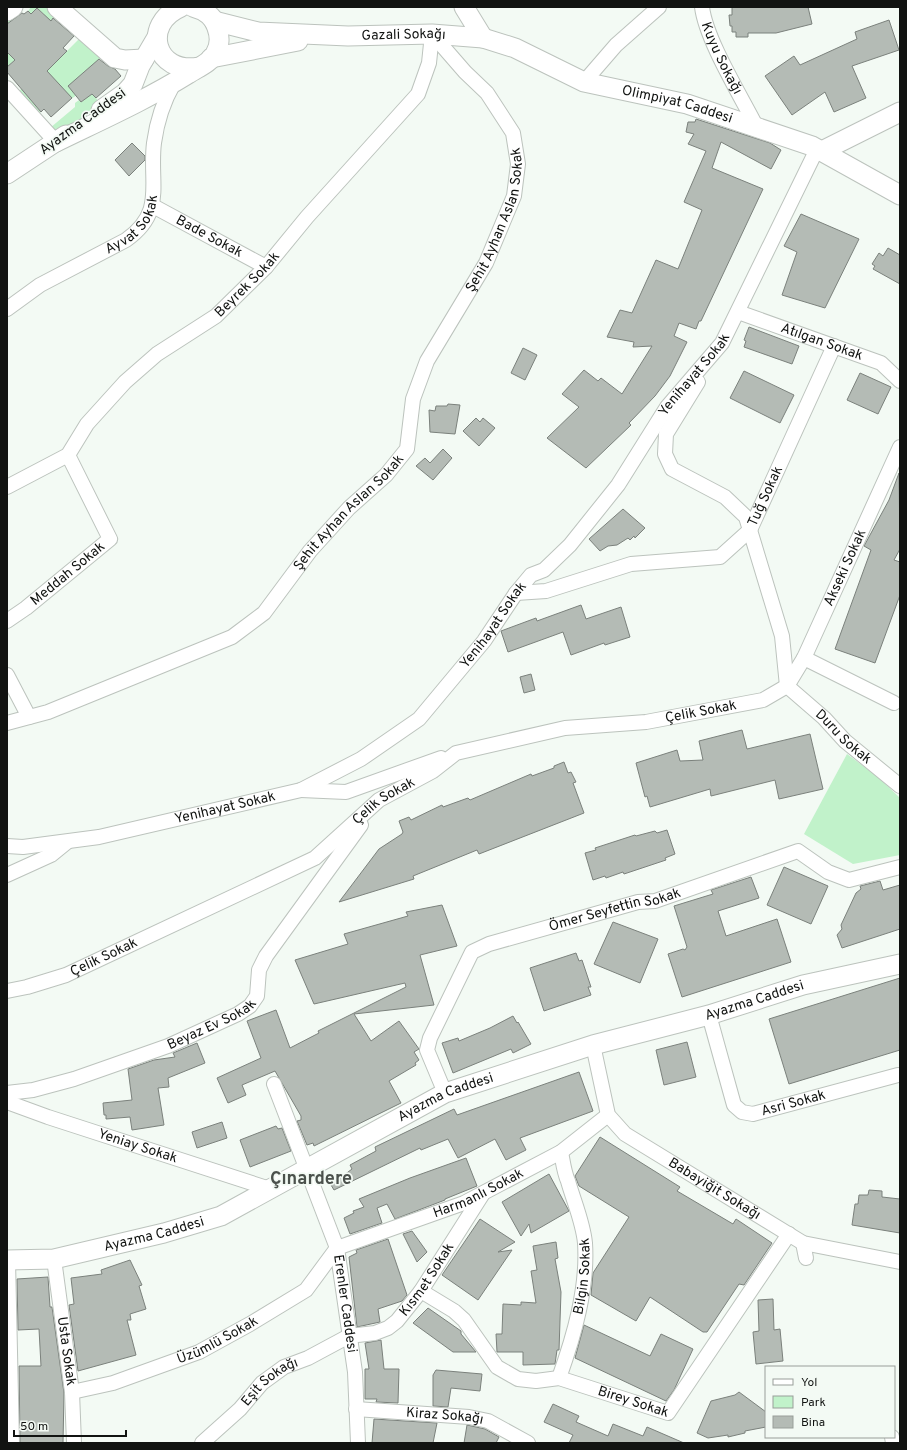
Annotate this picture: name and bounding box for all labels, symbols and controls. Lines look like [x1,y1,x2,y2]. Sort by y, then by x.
street label: Kuyu Sokağı [697,20,746,97]
street label: Gazali Sokağı [361,25,446,44]
street label: Olimpiyat Caddesi [620,82,735,127]
street label: Ayazma Caddesi [36,85,130,159]
street label: Şehit Ayhan Aslan Sokak [462,146,527,295]
street label: Ayvat Sokak [102,194,162,258]
street label: Bade Sokak [173,211,246,261]
street label: Beyrek Sokak [211,248,283,321]
street label: Atılgan Sokak [779,319,865,364]
street label: Yenihayat Sokak [655,331,734,419]
street label: Şehit Ayhan Aslan Sokak [290,451,408,574]
street label: Tuğ Sokak [744,463,787,529]
street label: Akseki Sokak [820,527,870,609]
street label: Meddah Sokak [27,538,108,609]
street label: Yenihayat Sokak [456,578,530,672]
street label: Çelik Sokak [664,697,738,727]
street label: Duru Sokak [812,706,875,768]
street label: Çelik Sokak [349,774,418,828]
street label: Yenihayat Sokak [173,788,277,828]
street label: Ömer Seyfettin Sokak [547,884,683,935]
street label: Çelik Sokak [67,934,140,980]
street label: Ayazma Caddesi [703,977,806,1024]
street label: Beyaz Ev Sokak [164,996,260,1054]
street label: Ayazma Caddesi [395,1069,496,1126]
street label: Asri Sokak [759,1086,827,1120]
street label: Yeniay Sokak [96,1125,180,1167]
street label: Babayiğit Sokağı [665,1154,764,1224]
street label: Harmanlı Sokak [431,1165,526,1222]
district label: Çınardere [270,1168,352,1191]
street label: Ayazma Caddesi [102,1213,206,1255]
street label: Bilgin Sokak [570,1237,594,1316]
street label: Kısmet Sokak [396,1240,458,1320]
street label: Erenler Caddesi [330,1253,361,1354]
street label: Üzümlü Sokak [174,1313,261,1368]
street label: Usta Sokak [53,1316,80,1387]
street label: Eşit Sokağı [238,1354,300,1410]
legend [765,1366,895,1438]
text: Yol [801,1375,817,1391]
street label: Birey Sokak [596,1383,671,1421]
text: Park [801,1395,826,1411]
street label: Kiraz Sokağı [405,1404,485,1428]
scale bar [14,1412,126,1438]
text: Bina [801,1415,825,1431]
text: 50 m [20,1419,48,1435]

